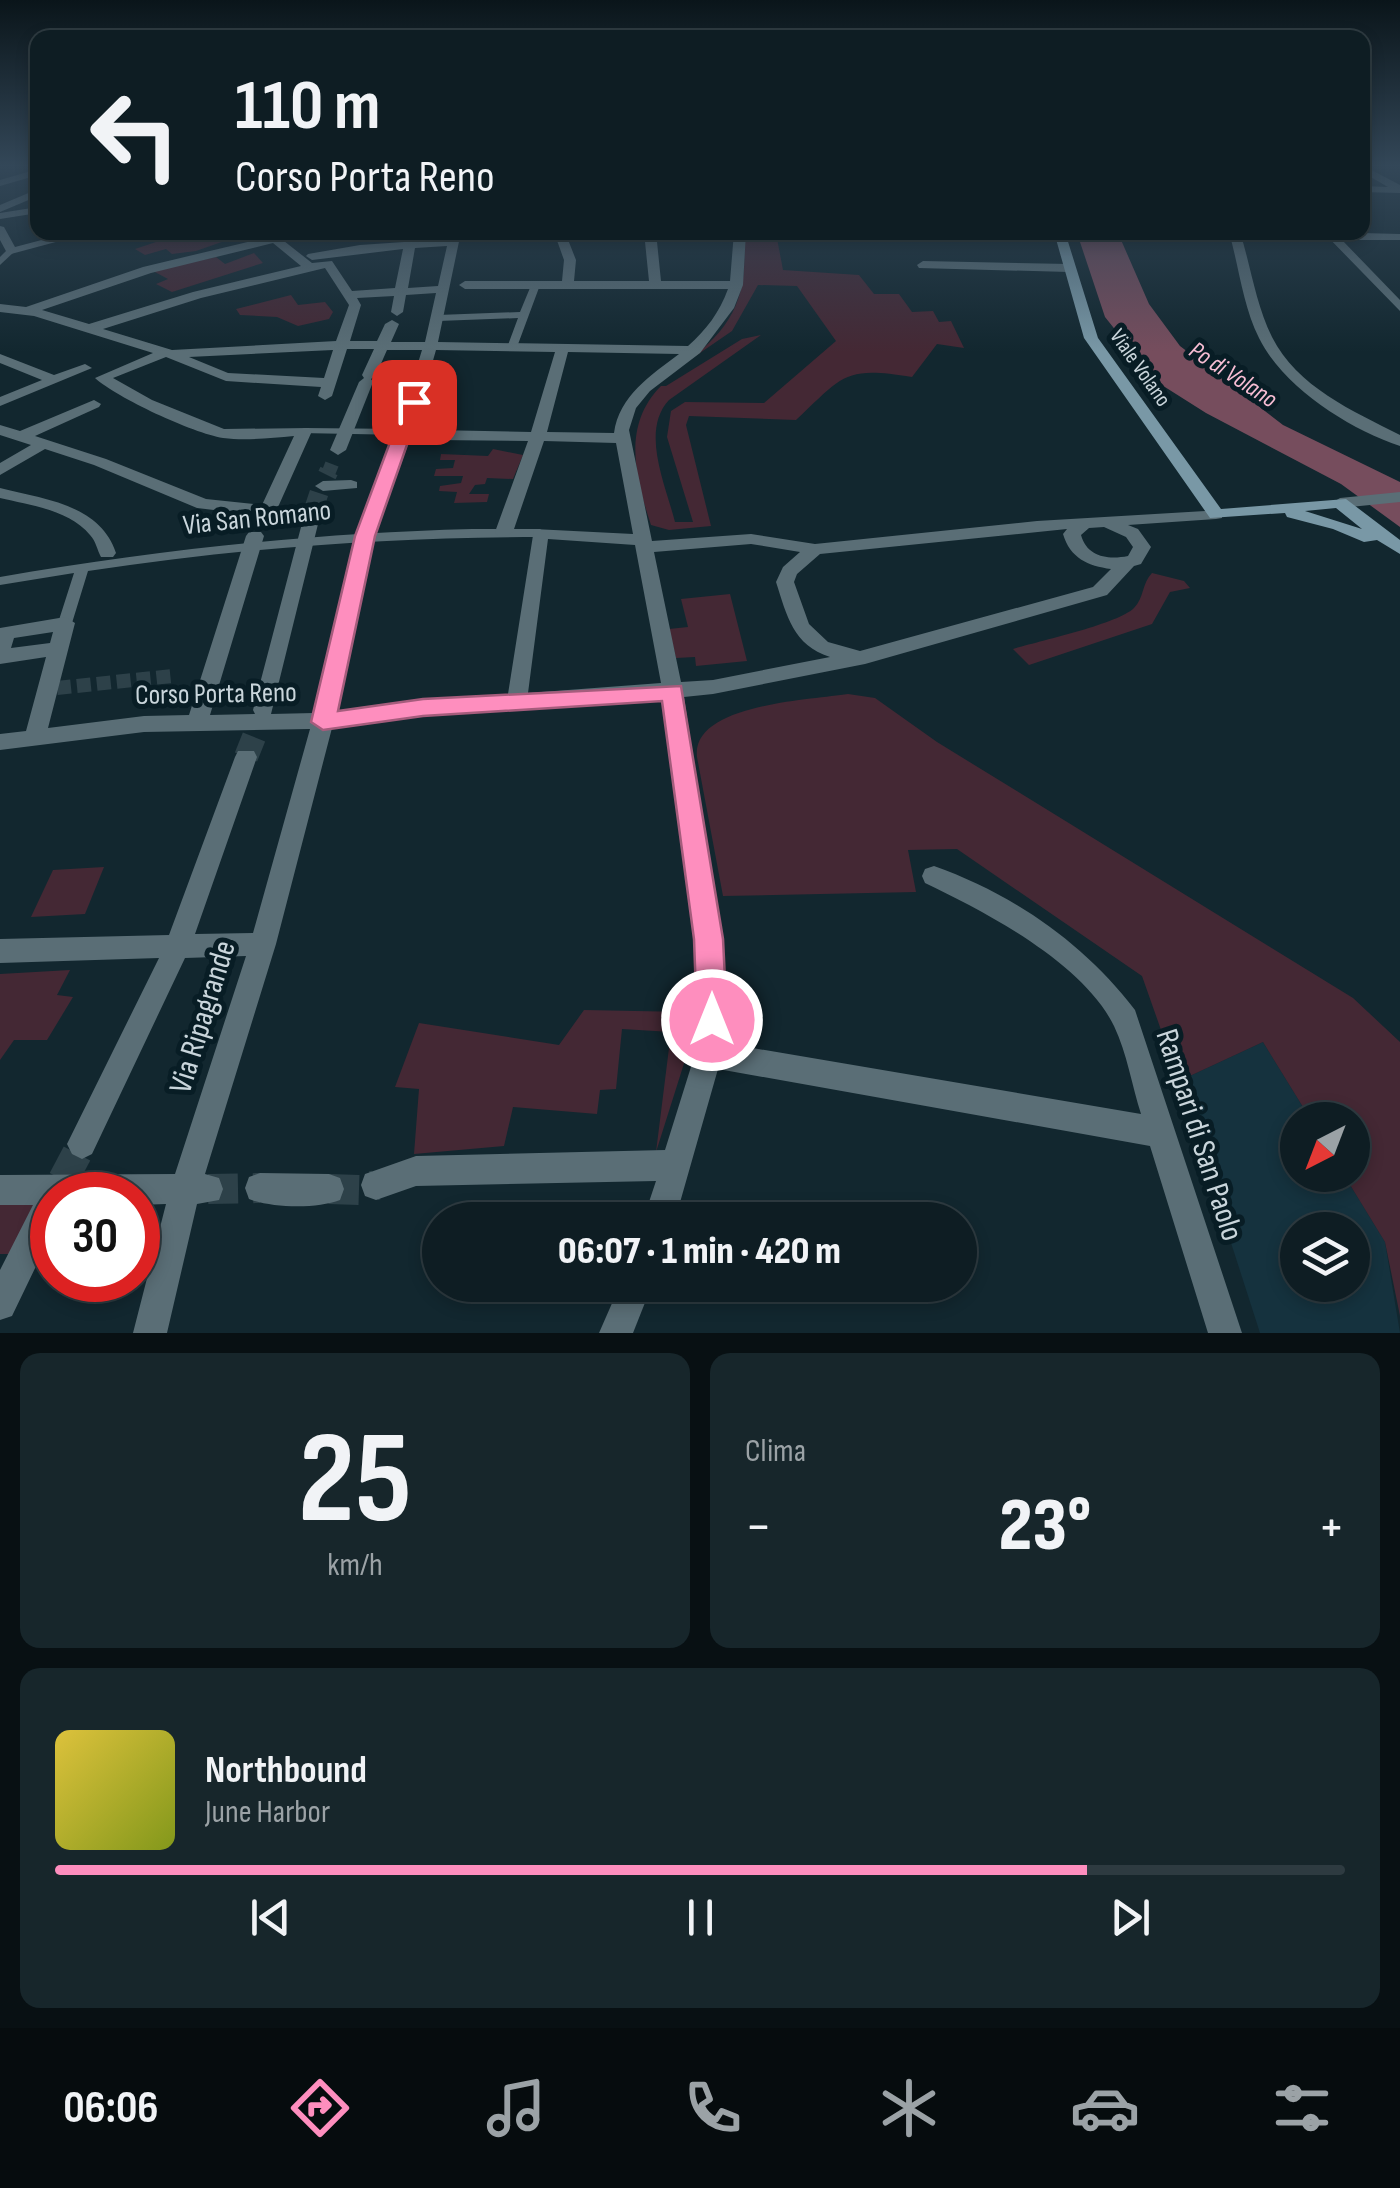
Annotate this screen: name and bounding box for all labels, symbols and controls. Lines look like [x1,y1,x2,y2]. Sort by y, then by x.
text: 110 m [235,65,381,149]
icon: left [70,70,200,200]
text: Corso Porta Reno [235,150,495,205]
street label: Viale Volano [1104,324,1176,412]
water label: Po di Volano [1183,335,1283,415]
pin [372,360,457,445]
icon: arrive [387,375,442,430]
street label: Via San Romano [181,494,333,542]
street label: Corso Porta Reno [135,676,297,712]
street label: Via Ripagrande [161,936,245,1098]
position arrow [660,968,764,1072]
street label: Rampari di San Paolo [1146,1024,1252,1246]
north arrow [1280,1102,1370,1192]
map controls [1280,1102,1370,1302]
speed limit sign: 30 [30,1172,160,1302]
button: layers [1280,1212,1370,1302]
text: 06:07 · 1 min · 420 m [558,1229,841,1274]
text: 25 [298,1403,412,1559]
text: Clima [745,1432,806,1471]
text: 23° [999,1481,1091,1572]
text: − [745,1494,772,1561]
text: + [1318,1494,1345,1561]
text: km/h [327,1546,383,1585]
text: Northbound [205,1748,367,1793]
text: June Harbor [205,1793,330,1832]
icon: previous [243,1890,298,1945]
icon: pause [673,1890,728,1945]
icon: next [1103,1890,1158,1945]
icon: directions [285,2073,355,2143]
icon: music [481,2073,551,2143]
icon: phone [678,2073,748,2143]
icon: climate [874,2073,944,2143]
icon: car [1070,2073,1140,2143]
icon: filters [1267,2073,1337,2143]
text: 06:06 [63,2081,159,2136]

